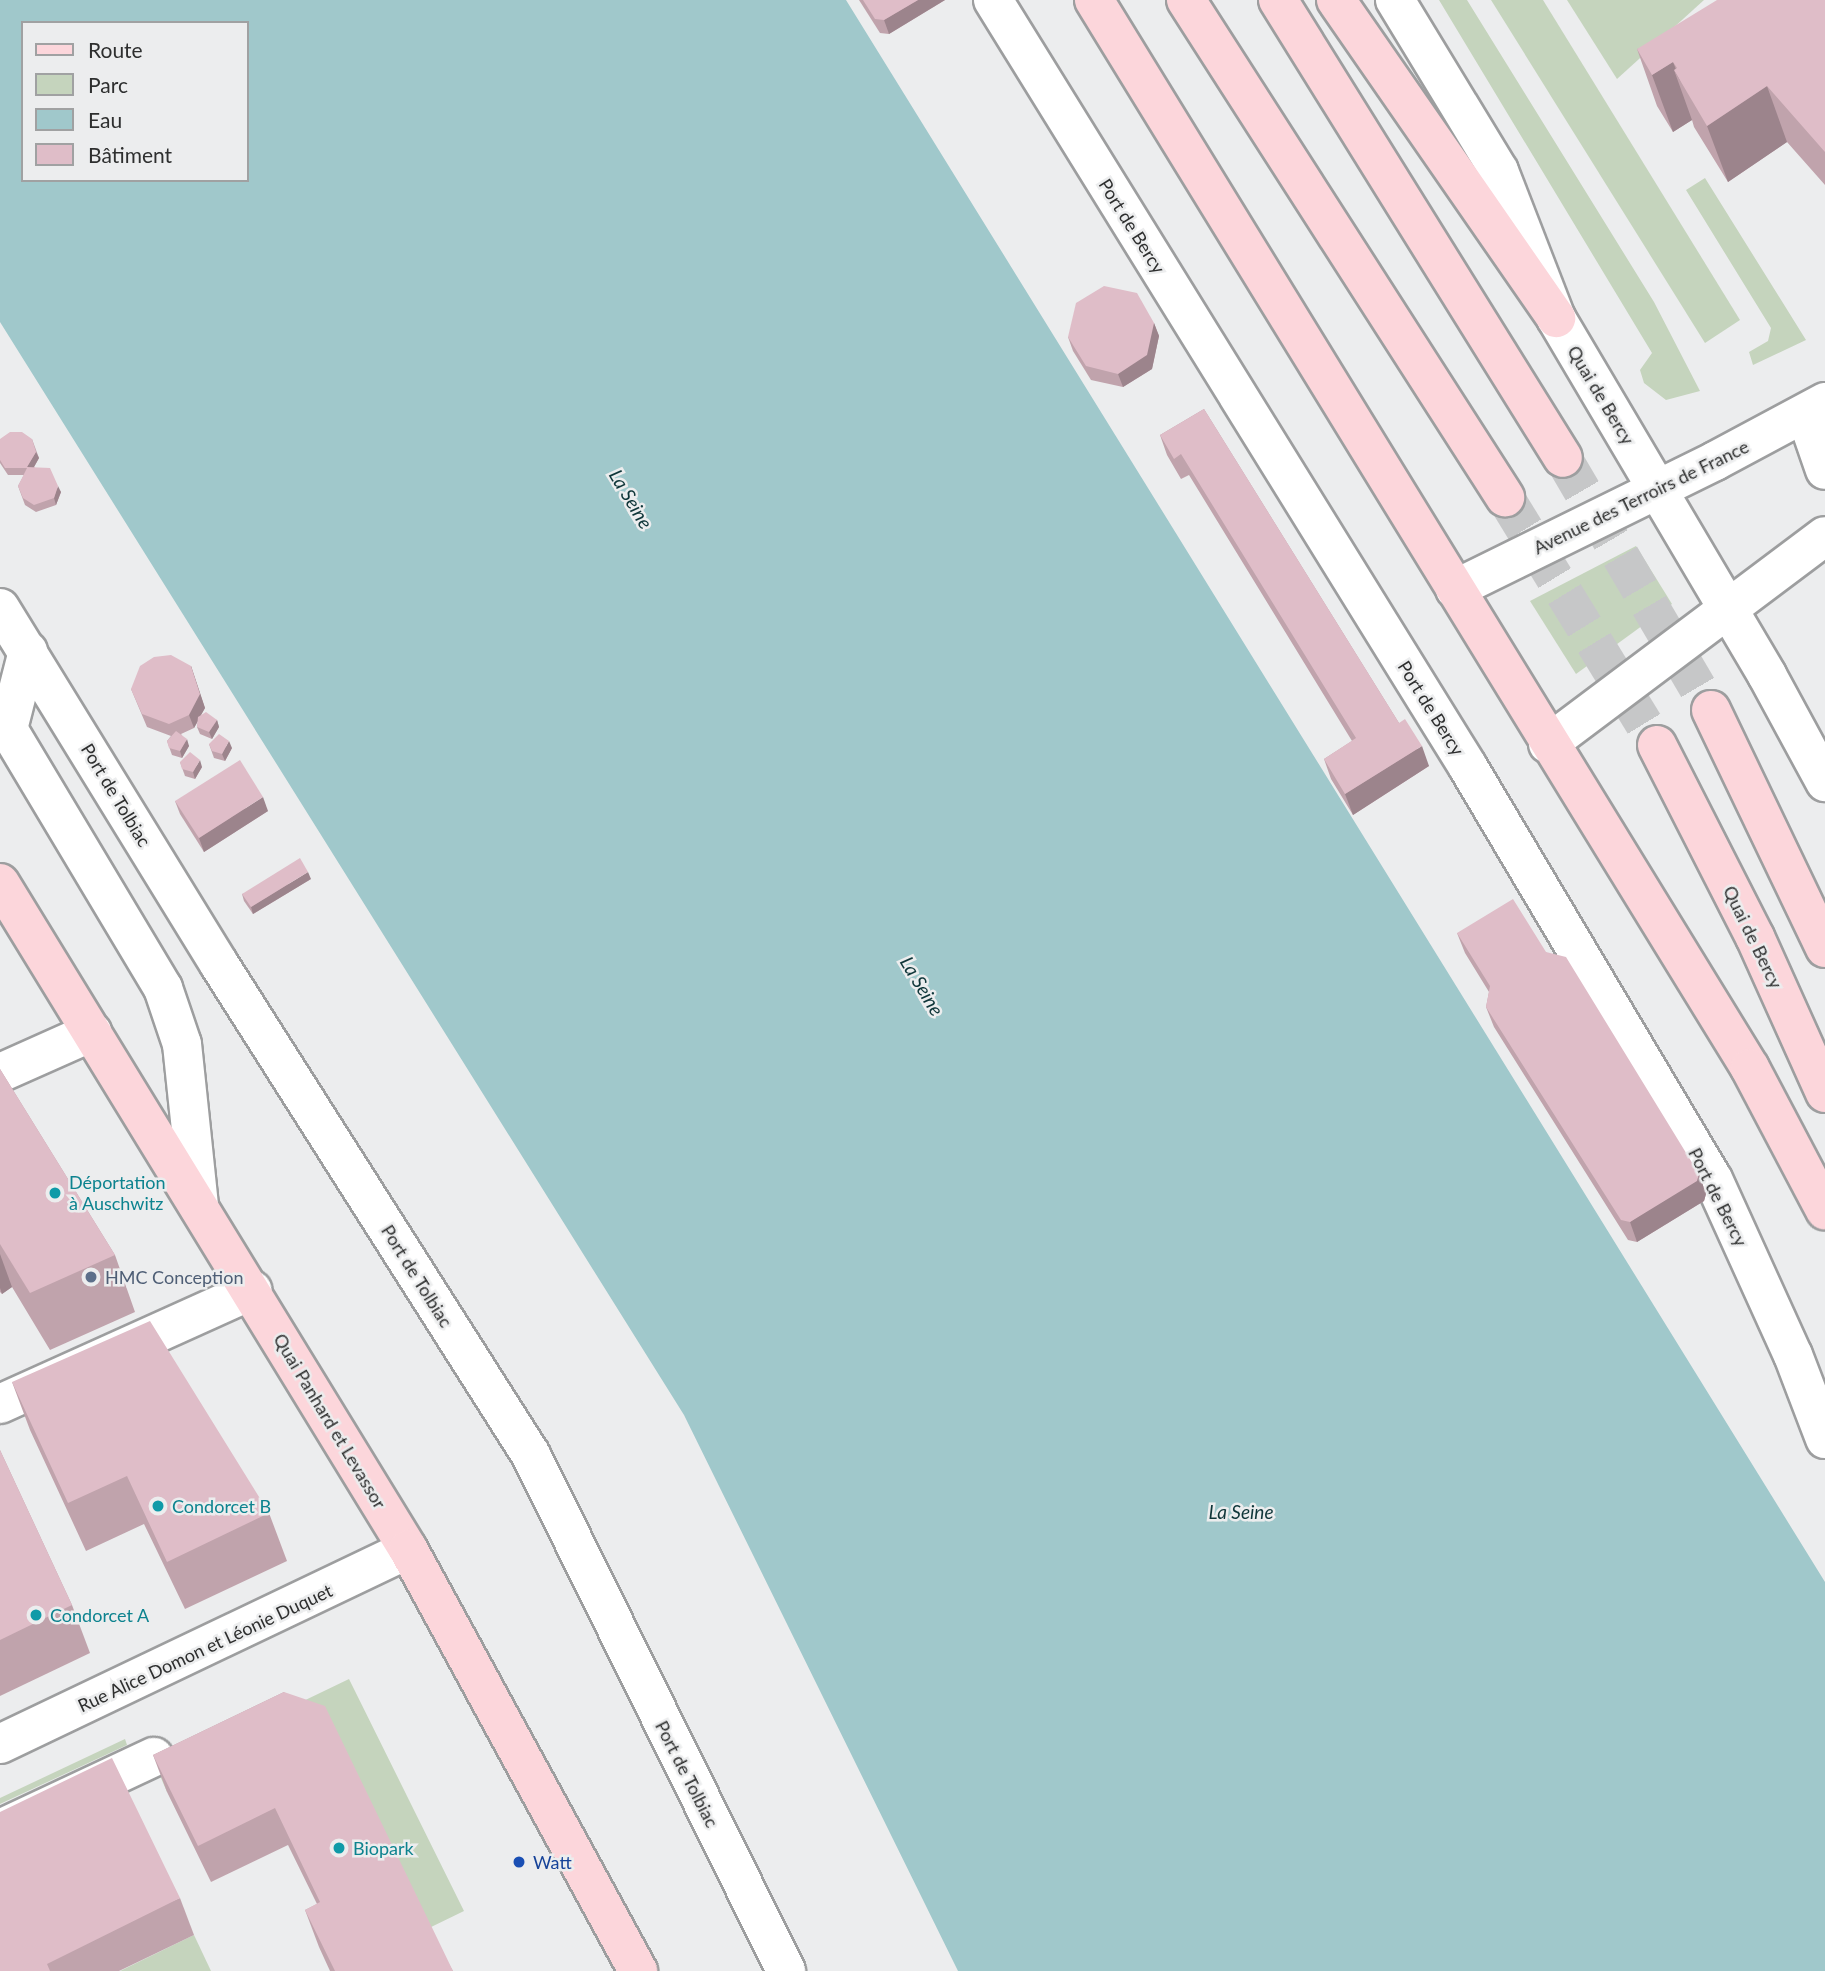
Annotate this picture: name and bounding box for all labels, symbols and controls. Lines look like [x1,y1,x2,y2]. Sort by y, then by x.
legend [21,21,248,182]
text: Route [88,37,143,62]
text: Parc [88,72,128,97]
text: Eau [88,107,122,132]
text: Bâtiment [88,142,172,167]
street label: Port de Bercy [1094,175,1170,277]
street label: Quai de Bercy [1563,342,1639,448]
street label: Avenue des Terroirs de France [1530,435,1752,559]
water label: La Seine [604,465,658,533]
street label: Port de Bercy [1393,657,1469,759]
street label: Port de Tolbiac [77,739,155,851]
street label: Quai de Bercy [1719,882,1787,992]
water label: La Seine [895,952,949,1020]
street label: Port de Bercy [1684,1144,1752,1250]
place label: Déportation à Auschwitz [69,1172,166,1214]
marker: Déportation à Auschwitz [47,1185,63,1201]
street label: Port de Tolbiac [377,1221,457,1331]
place label: HMC Conception [105,1266,243,1288]
marker: HMC Conception [83,1269,99,1285]
street label: Quai Panhard et Levassor [269,1330,391,1512]
place label: Condorcet B [172,1495,271,1517]
marker: Condorcet B [150,1498,166,1514]
water label: La Seine [1208,1501,1274,1523]
street label: Rue Alice Domon et Léonie Duquet [74,1579,336,1717]
place label: Condorcet A [50,1604,150,1626]
marker: Condorcet A [28,1607,44,1623]
street label: Port de Tolbiac [651,1717,723,1831]
place label: Biopark [353,1837,414,1859]
marker: Biopark [331,1840,347,1856]
place label: Watt [533,1851,572,1873]
marker: Watt [511,1854,527,1870]

